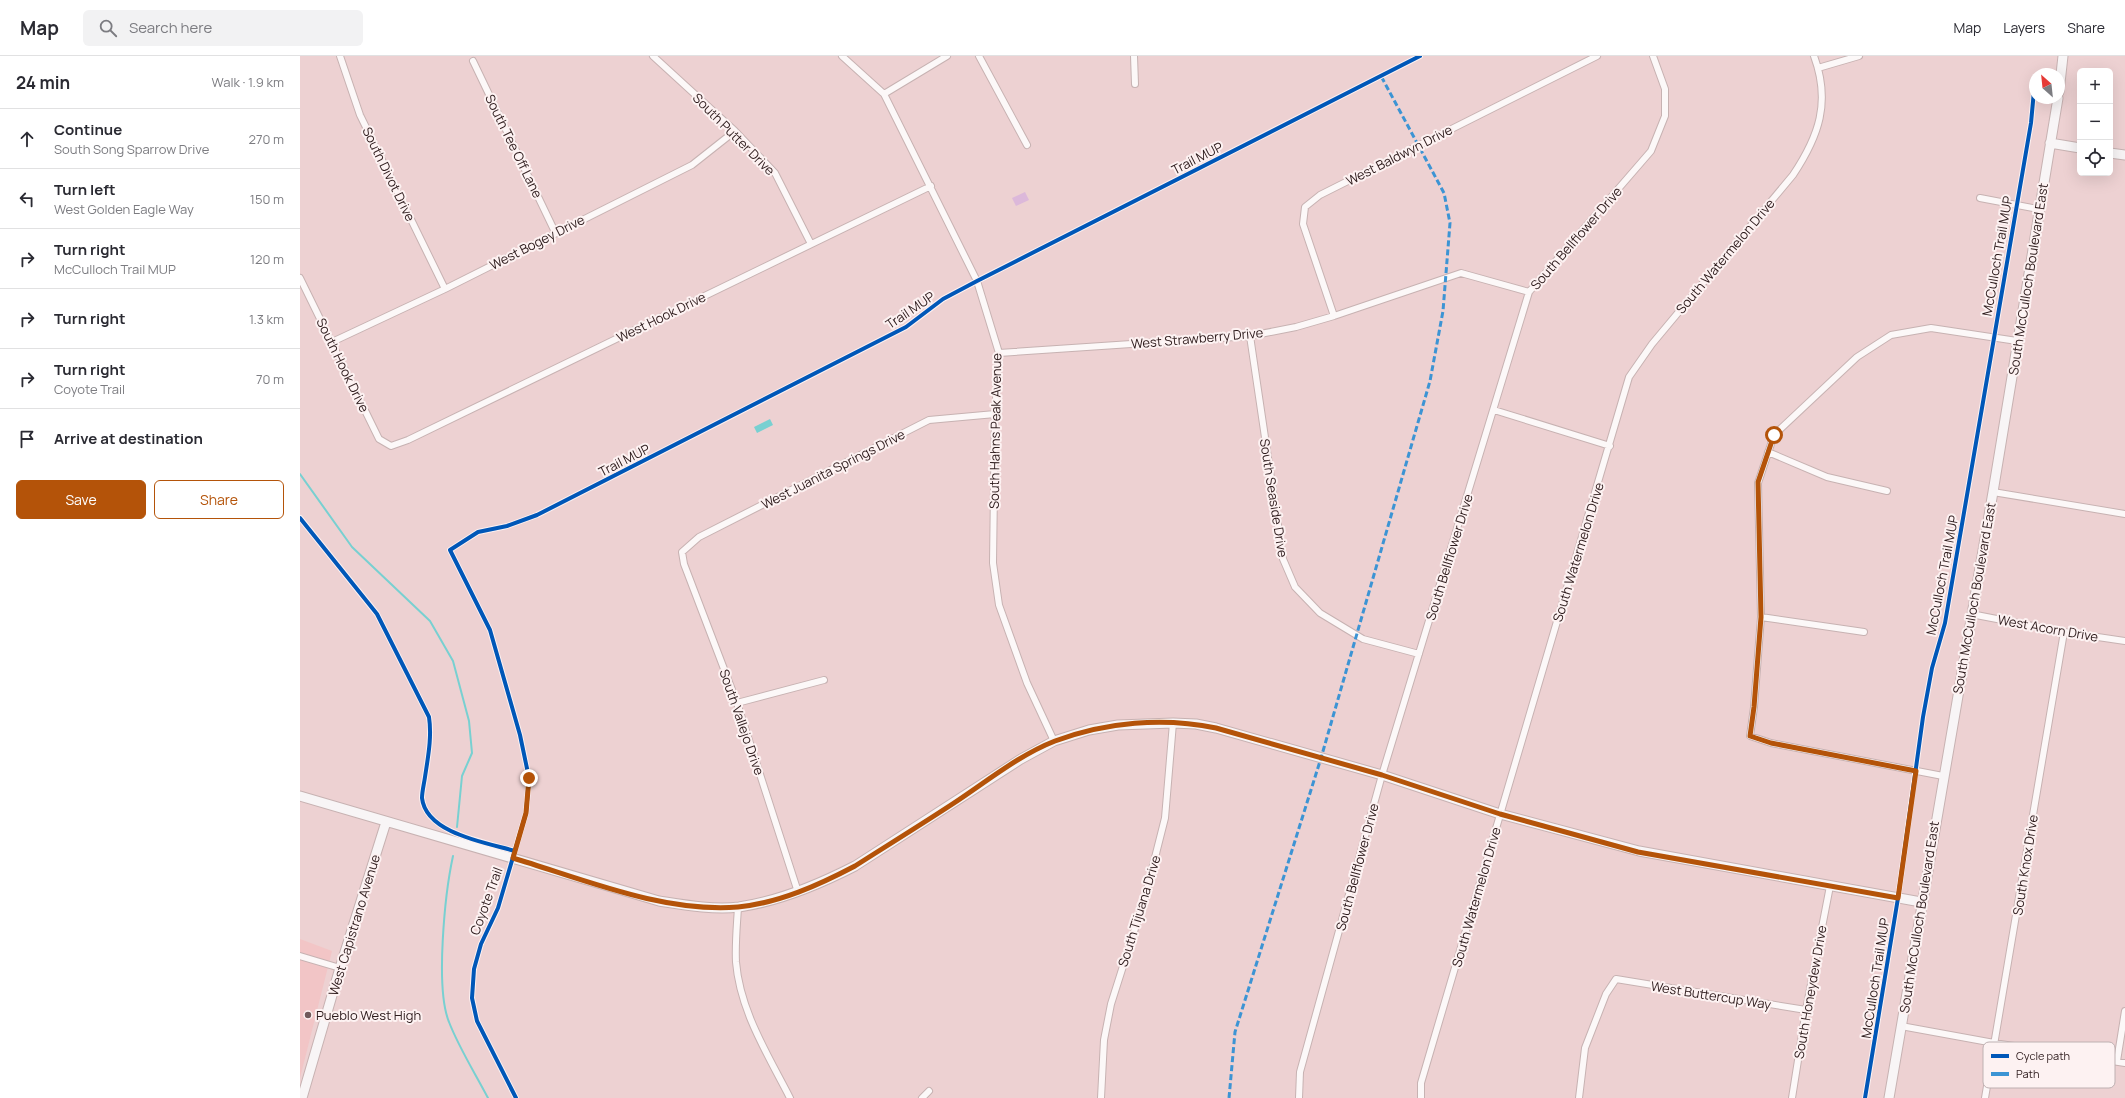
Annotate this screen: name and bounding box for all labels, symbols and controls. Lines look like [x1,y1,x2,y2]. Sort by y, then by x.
search box [83,10,363,46]
text: Map [20,15,59,41]
icon: search [97,17,119,39]
text: Search here [129,17,212,38]
text: Map [1953,18,1981,37]
text: Layers [2003,18,2045,37]
text: Share [2067,18,2105,37]
north arrow [2029,68,2065,104]
map controls [2077,68,2113,176]
button: + [2077,68,2113,104]
text: 24 min [16,71,70,94]
text: Walk · 1.9 km [212,73,284,91]
street label: South Putter Drive [689,89,779,179]
street label: South Tee Off Lane [481,91,547,201]
button: − [2077,104,2113,140]
text: Continue [54,119,122,140]
street label: West Baldwyn Drive [1343,120,1456,190]
street label: South Divot Drive [358,124,420,225]
icon: ahead [16,128,38,150]
text: 270 m [249,130,284,148]
street label: Trail MUP [1168,137,1226,179]
text: South Song Sparrow Drive [54,140,209,158]
button: locate [2077,140,2113,176]
text: Turn left [54,179,116,200]
street label: South Bellflower Drive [1526,182,1626,293]
street label: South McCulloch Boulevard East [2004,182,2052,376]
icon: left [16,188,38,210]
text: 150 m [250,190,284,208]
street label: South Watermelon Drive [1671,194,1779,317]
street label: McCulloch Trail MUP [1978,194,2016,318]
text: West Golden Eagle Way [54,200,194,218]
street label: West Bogey Drive [486,210,588,274]
text: Turn right [54,239,125,260]
icon: right [16,248,38,270]
text: 120 m [250,250,284,268]
text: McCulloch Trail MUP [54,260,176,278]
street label: West Hook Drive [613,287,709,346]
street label: Trail MUP [882,287,938,333]
icon: right [16,308,38,330]
text: Turn right [54,308,125,329]
text: 1.3 km [249,310,284,328]
street label: South Hook Drive [312,315,374,415]
street label: West Strawberry Drive [1130,323,1264,353]
street label: South Hahns Peak Avenue [985,352,1005,509]
text: Turn right [54,359,125,380]
icon: right [16,368,38,390]
text: 70 m [256,370,284,388]
text: Coyote Trail [54,380,125,398]
street label: West Juanita Springs Drive [758,425,908,513]
route start [1765,426,1783,444]
icon: arrive [16,428,38,450]
text: Arrive at destination [54,428,203,449]
street label: South Seaside Drive [1256,437,1292,559]
street label: Trail MUP [595,439,653,481]
button: Save [16,480,146,519]
button: Share [154,480,284,519]
street label: South Watermelon Drive [1548,480,1608,624]
street label: South Bellflower Drive [1421,491,1477,622]
street label: South McCulloch Boulevard East [1948,501,2000,695]
street label: McCulloch Trail MUP [1922,513,1962,636]
street label: West Acorn Drive [1996,610,2100,646]
street label: South Vallejo Drive [715,667,769,778]
route end [520,769,538,787]
street label: South Bellflower Drive [1331,801,1383,933]
street label: South Knox Drive [2008,813,2042,917]
street label: South McCulloch Boulevard East [1895,820,1943,1014]
street label: South Watermelon Drive [1447,824,1505,969]
street label: West Capistrano Avenue [324,852,384,998]
street label: South Tijuana Drive [1113,853,1165,969]
street label: Coyote Trail [465,865,507,937]
street label: McCulloch Trail MUP [1857,916,1893,1040]
street label: South Honeydew Drive [1789,923,1831,1060]
street label: West Buttercup Way [1650,977,1773,1013]
place label: Pueblo West High [316,1006,421,1024]
marker: Pueblo West High [303,1010,313,1020]
legend [1983,1042,2115,1088]
text: Cycle path [2016,1048,2070,1063]
text: Path [2016,1066,2039,1081]

